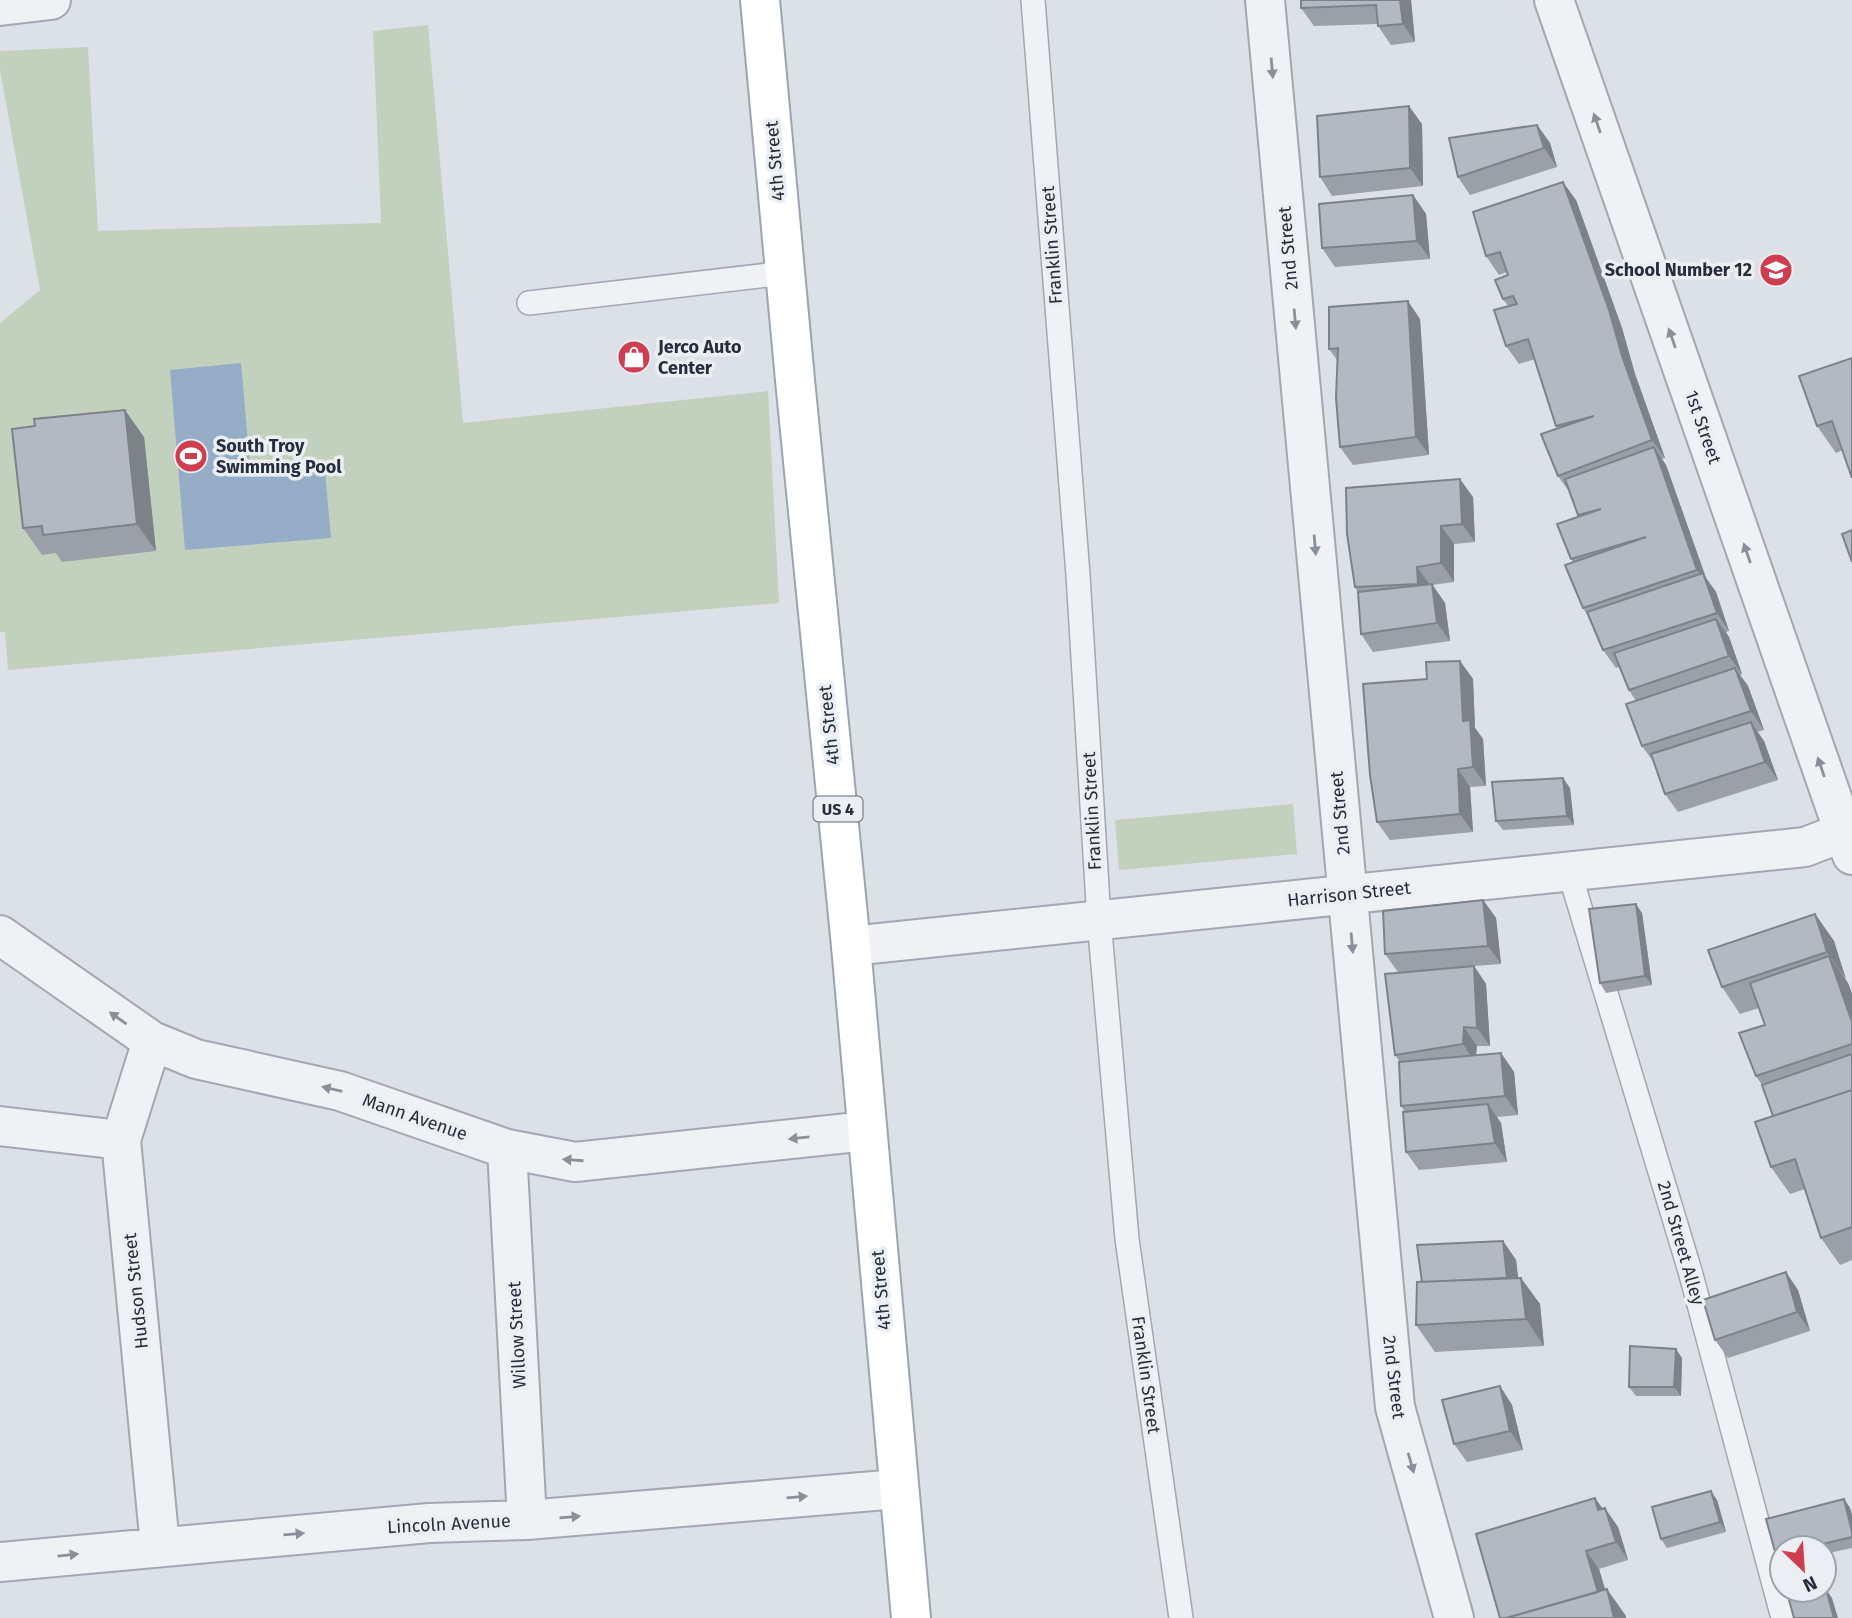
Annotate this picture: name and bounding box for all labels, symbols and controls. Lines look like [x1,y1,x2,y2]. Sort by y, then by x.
one-way arrow [1267,57,1278,79]
one-way arrow [1591,112,1602,133]
street label: 4th Street [761,120,789,202]
street label: Franklin Street [1037,185,1067,305]
street label: 2nd Street [1273,205,1303,291]
school or university icon: School Number 12 [1757,251,1795,289]
place label: School Number 12 [1605,259,1752,281]
one-way arrow [1289,308,1300,330]
one-way arrow [1666,327,1677,348]
place label: Jerco Auto Center [657,336,741,379]
shop icon: Jerco Auto Center [615,338,653,376]
street label: 1st Street [1680,387,1726,467]
place label: South Troy Swimming Pool [216,435,342,478]
sports icon: South Troy Swimming Pool [172,437,210,475]
one-way arrow [1310,535,1321,557]
one-way arrow [1741,542,1752,563]
street label: 4th Street [814,683,844,766]
street label: Franklin Street [1078,751,1106,871]
one-way arrow [1815,757,1826,778]
street label: 2nd Street [1325,770,1355,856]
road number: US 4 [814,796,862,822]
street label: Harrison Street [1286,877,1412,911]
one-way arrow [1347,932,1358,954]
one-way arrow [109,1011,127,1025]
one-way arrow [321,1083,343,1094]
street label: Mann Avenue [360,1089,470,1145]
one-way arrow [787,1133,809,1144]
one-way arrow [561,1155,583,1166]
street label: 2nd Street Alley [1653,1178,1709,1308]
street label: Hudson Street [119,1231,153,1350]
street label: 4th Street [867,1249,895,1331]
street label: Willow Street [503,1280,531,1389]
street label: Franklin Street [1127,1315,1165,1436]
street label: 2nd Street [1378,1334,1410,1420]
one-way arrow [1406,1452,1416,1473]
one-way arrow [786,1491,808,1502]
street label: Lincoln Avenue [387,1510,511,1538]
one-way arrow [559,1511,581,1522]
one-way arrow [284,1528,306,1539]
north arrow [1768,1534,1838,1604]
one-way arrow [57,1549,79,1560]
text: N [1799,1571,1821,1597]

